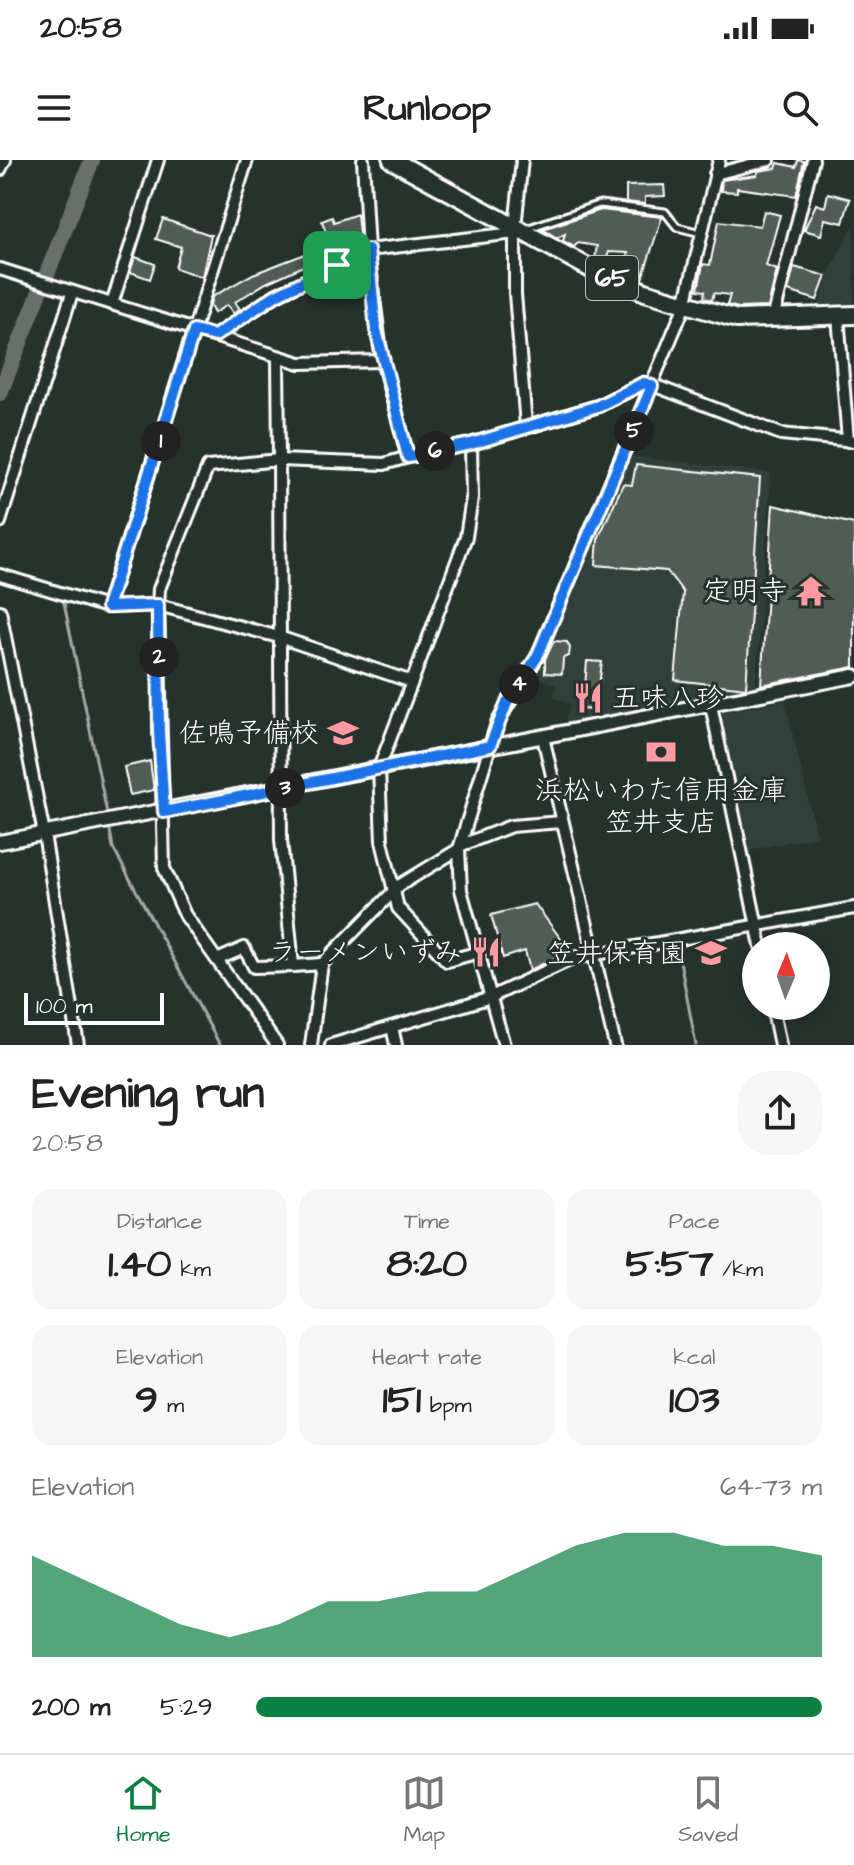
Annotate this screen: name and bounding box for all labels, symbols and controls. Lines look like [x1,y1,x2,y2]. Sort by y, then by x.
text: 20:58 [40,7,122,49]
text: Runloop [363,83,491,134]
icon: menu [32,86,76,130]
icon: search [778,86,822,130]
pin [303,231,371,299]
icon: arrive [315,243,359,287]
road number: 65 [586,256,638,300]
pin: 5 [614,411,654,451]
text: 5 [626,415,642,446]
pin: 1 [141,421,181,461]
text: 1 [160,425,162,456]
pin: 6 [415,431,455,471]
text: 6 [428,435,442,466]
place label: 定明寺 [703,572,787,611]
temple icon: 定明寺 [794,574,828,608]
pin: 2 [139,637,179,677]
text: 2 [153,641,165,672]
pin: 4 [499,664,539,704]
text: 4 [512,668,526,699]
place label: 五味八珍 [612,679,724,718]
restaurant icon: 五味八珍 [571,681,605,715]
place label: 佐鳴予備校 [179,714,319,753]
school or university icon: 佐鳴予備校 [326,716,360,750]
bank icon: 浜松いわた信用金庫 笠井支店 [644,735,678,769]
pin: 3 [265,768,305,808]
place label: 浜松いわた信用金庫 笠井支店 [535,771,787,842]
text: 3 [279,772,291,803]
north arrow [742,932,830,1020]
map controls [742,932,830,1020]
place label: ラーメンいずみ [268,933,462,972]
place label: 笠井保育園 [547,934,687,973]
restaurant icon: ラーメンいずみ [469,935,503,969]
school or university icon: 笠井保育園 [694,936,728,970]
scale bar [24,989,164,1025]
text: 100 m [36,991,93,1022]
text: Evening run [32,1064,264,1125]
button: share [738,1071,822,1155]
text: 20:58 [32,1125,103,1161]
text: Distance [117,1206,202,1237]
text: Time [404,1206,450,1237]
text: Pace [669,1206,720,1237]
text: 1.40 [108,1237,172,1292]
text: 8:20 [387,1237,467,1292]
text: 5:57 [626,1237,714,1292]
text: km [172,1254,211,1285]
text: /km [714,1254,763,1285]
text: Elevation [116,1342,203,1373]
text: Heart rate [372,1342,482,1373]
text: kcal [673,1342,715,1373]
text: 9 [135,1373,158,1428]
text: 151 [382,1373,421,1428]
text: 103 [669,1373,720,1428]
text: m [158,1390,184,1421]
text: bpm [421,1390,472,1421]
text: Elevation [32,1469,134,1505]
text: 64–73 m [720,1469,822,1505]
text: 200 m [32,1689,110,1725]
text: 5:29 [160,1689,212,1725]
tab: Home [116,1771,171,1850]
tab: Map [402,1771,446,1850]
tab: Saved [678,1771,738,1850]

